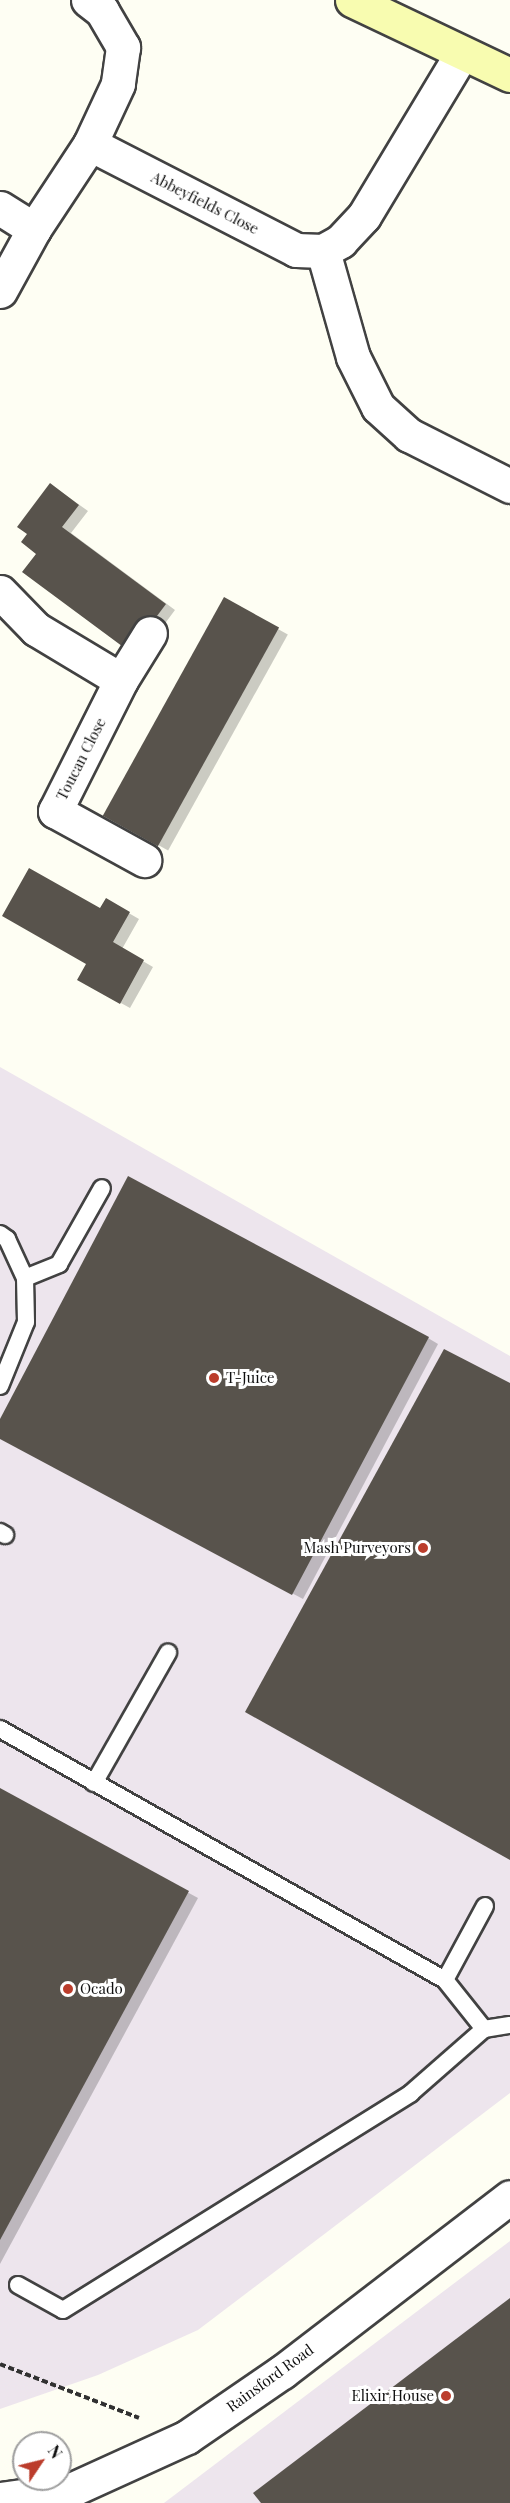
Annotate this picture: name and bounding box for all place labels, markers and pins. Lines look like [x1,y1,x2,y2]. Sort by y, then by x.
place label: T-Juice [226,1369,275,1387]
marker: T-Juice [207,1371,221,1385]
place label: Mash Purveyors [303,1539,411,1557]
marker: Mash Purveyors [416,1541,430,1555]
place label: Ocado [80,1980,123,1998]
marker: Ocado [61,1982,75,1996]
place label: Elixir House [351,2387,434,2405]
marker: Elixir House [439,2389,453,2403]

